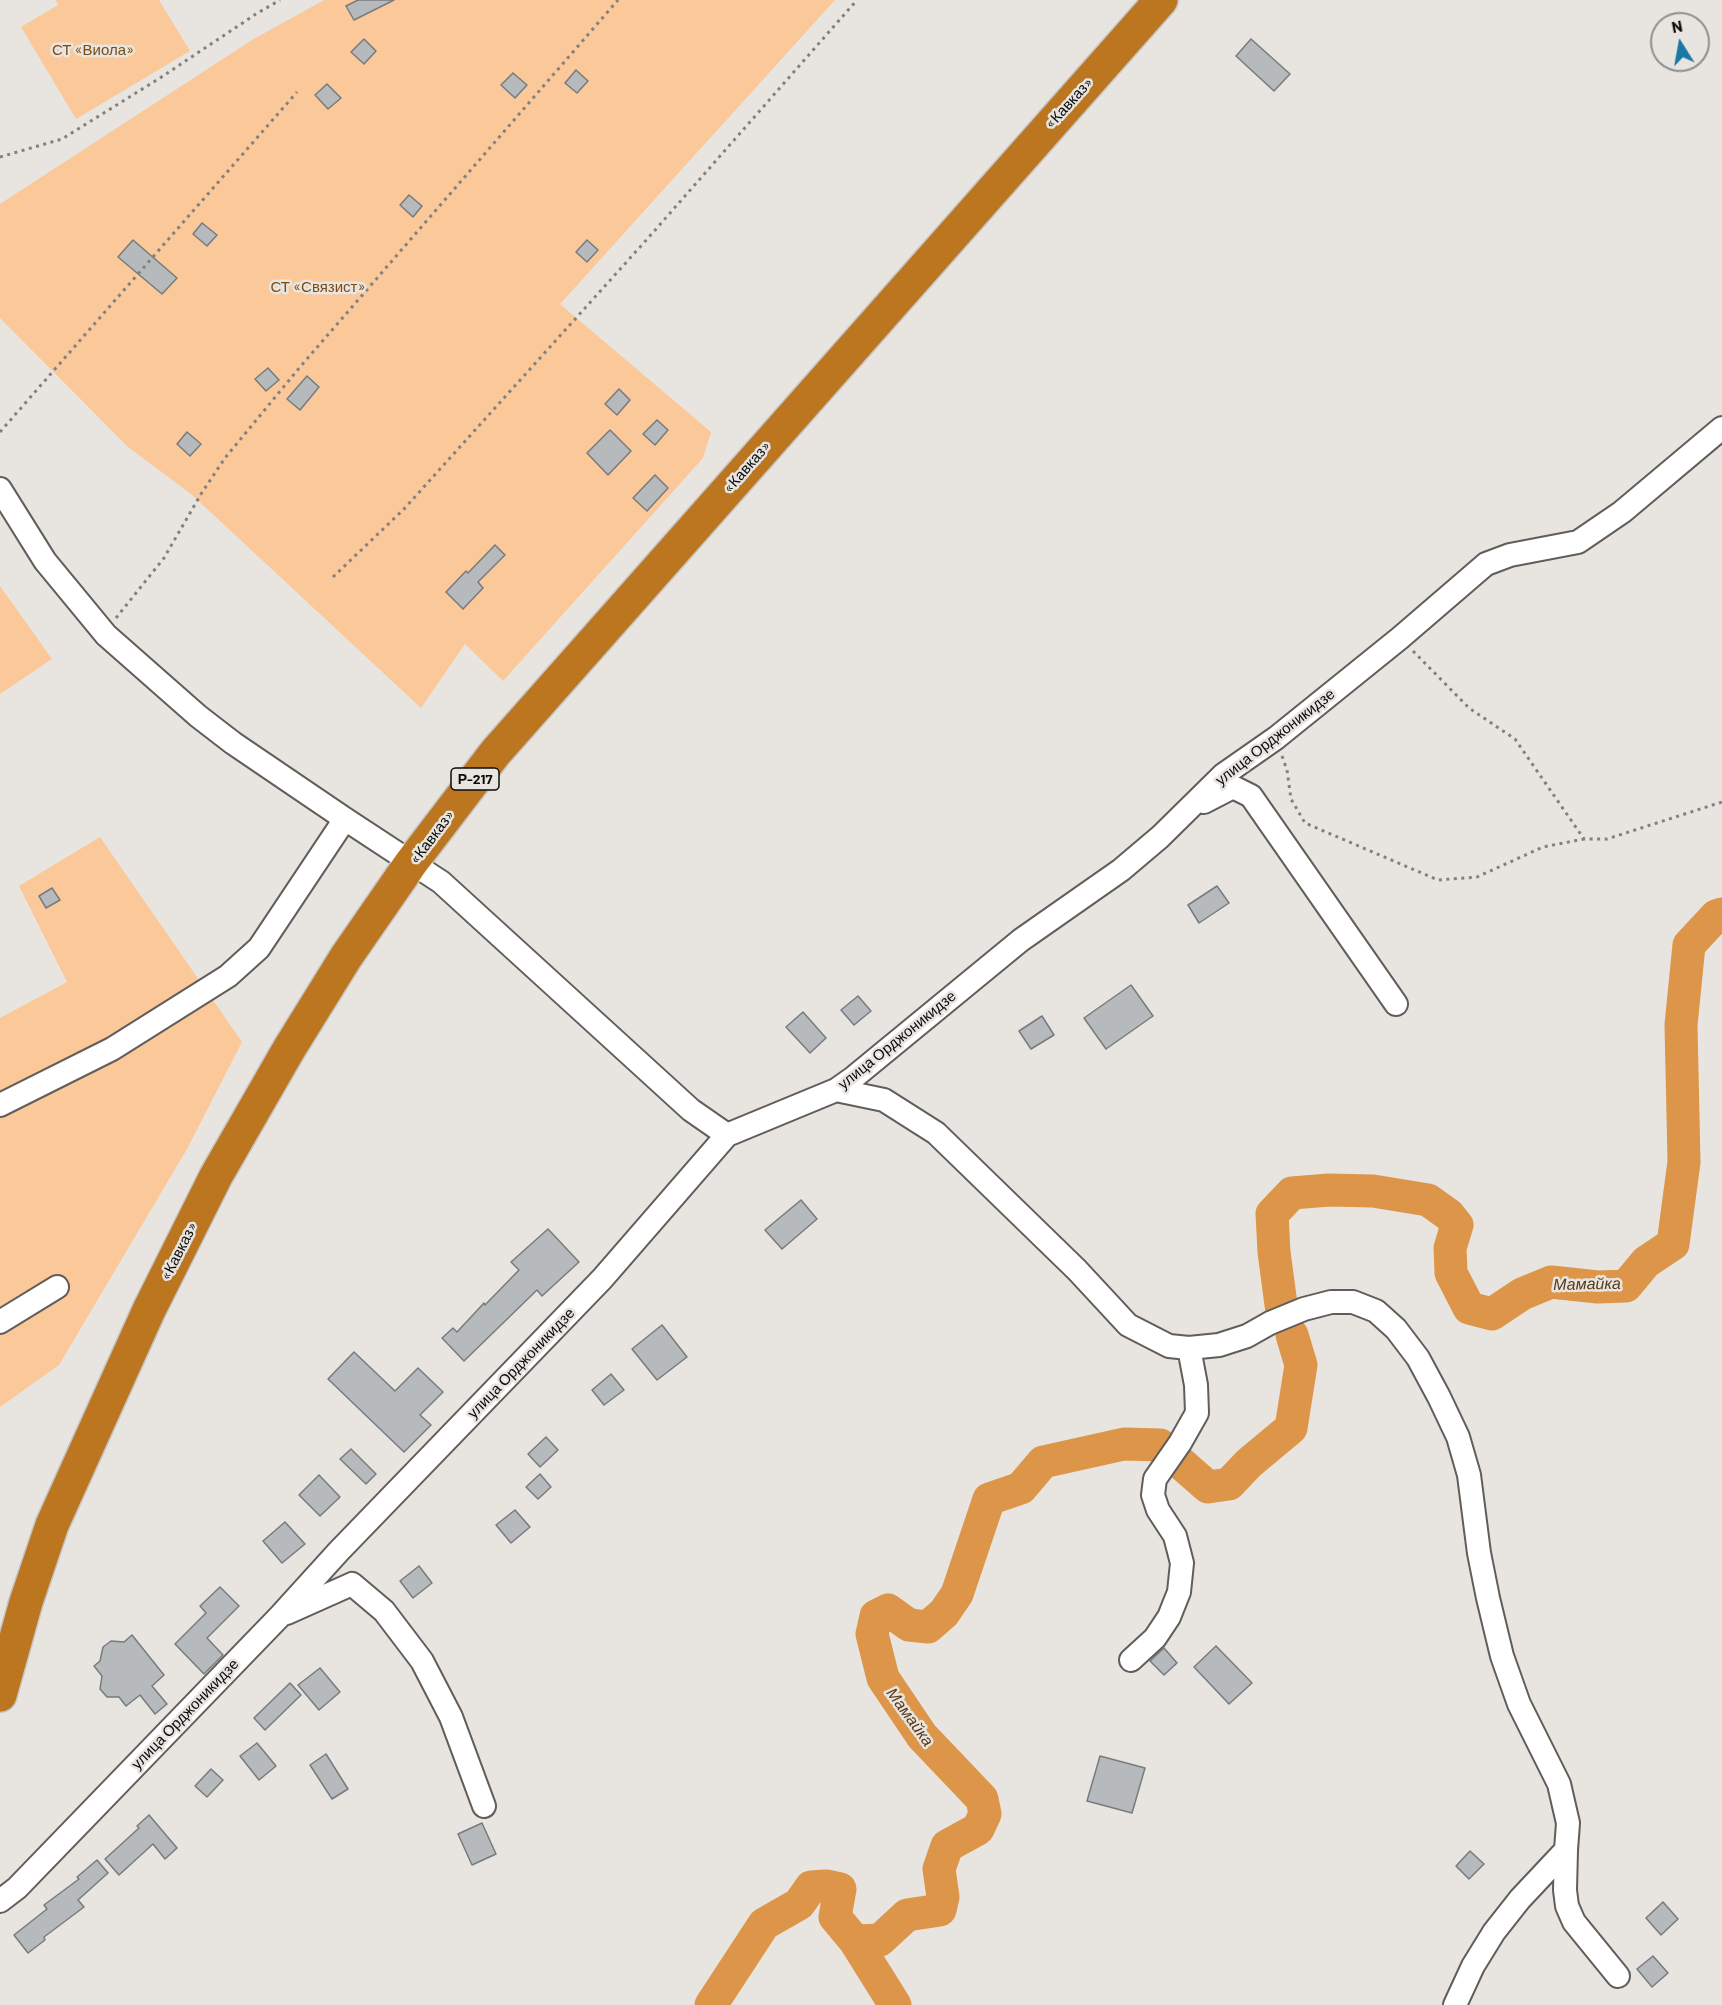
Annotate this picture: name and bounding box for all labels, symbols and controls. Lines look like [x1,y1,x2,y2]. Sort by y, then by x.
north arrow [1650,12,1710,72]
text: N [1670,15,1684,36]
park label: СТ «Виола» [52,41,134,59]
street label: «Кавказ» [1041,73,1097,133]
park label: СТ «Связист» [270,278,366,296]
street label: «Кавказ» [719,437,775,497]
street label: улица Орджоникидзе [1212,685,1338,789]
road number: Р-217 [451,768,499,790]
street label: «Кавказ» [406,806,458,868]
street label: улица Орджоникидзе [834,987,960,1093]
street label: «Кавказ» [157,1219,201,1283]
water label: Мамайка [1553,1274,1621,1294]
street label: улица Орджоникидзе [464,1304,578,1422]
street label: улица Орджоникидзе [128,1655,242,1773]
water label: Мамайка [882,1684,938,1750]

